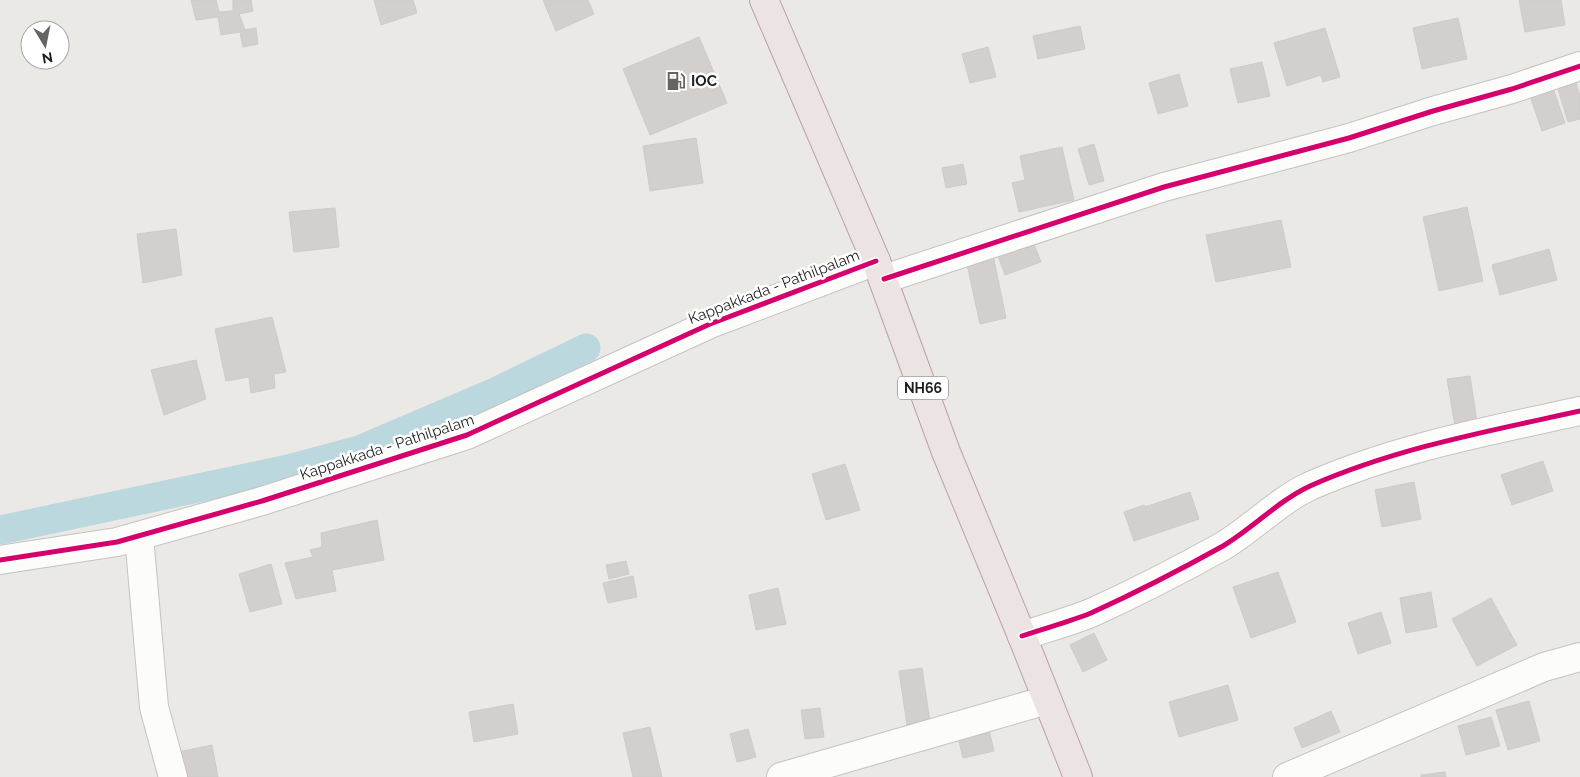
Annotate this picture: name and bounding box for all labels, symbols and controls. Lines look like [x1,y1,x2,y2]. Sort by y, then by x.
north arrow [20,20,70,70]
text: N [41,49,54,67]
fuel station icon: IOC [665,70,687,92]
place label: IOC [691,72,717,90]
street label: Kappakkada - Pathilpalam [686,246,862,328]
road number: NH66 [898,376,948,399]
street label: Kappakkada - Pathilpalam [298,410,476,484]

